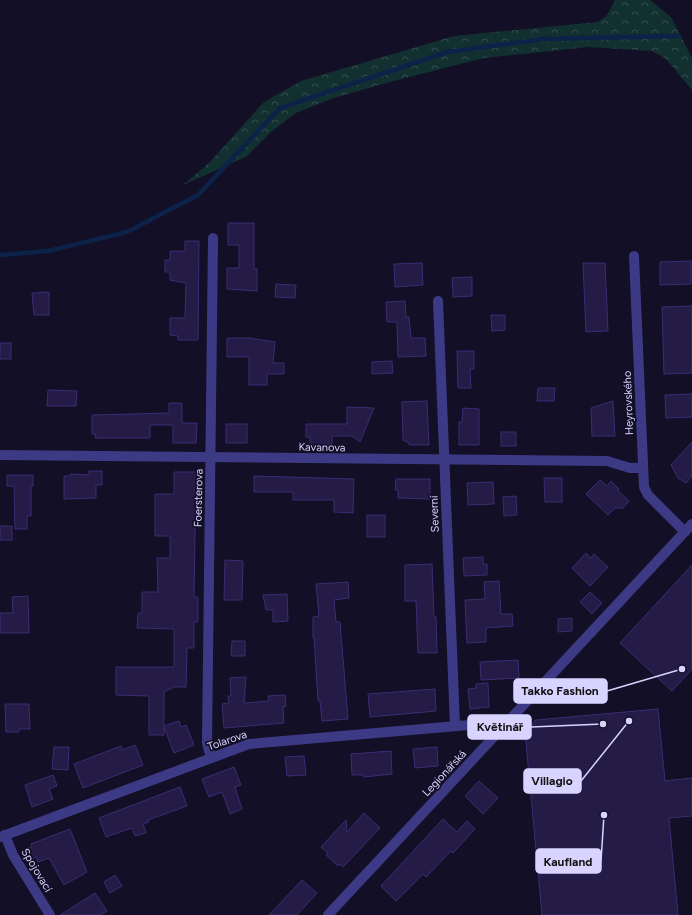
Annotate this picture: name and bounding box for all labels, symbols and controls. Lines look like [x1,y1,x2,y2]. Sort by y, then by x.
street label: Heyrovského [621,371,636,435]
street label: Kavanova [298,441,346,454]
street label: Foersterova [191,469,206,527]
street label: Severní [427,495,442,533]
callout: Takko Fashion [514,679,607,703]
text: Takko Fashion [521,684,599,698]
callout: Květinář [468,715,531,739]
text: Květinář [477,720,524,734]
street label: Tolarova [206,728,249,753]
street label: Legionářská [420,748,469,799]
callout: Villagio [524,769,581,793]
text: Villagio [531,774,573,788]
street label: Spojovací [18,846,55,895]
callout: Kaufland [536,849,601,873]
text: Kaufland [544,855,592,869]

